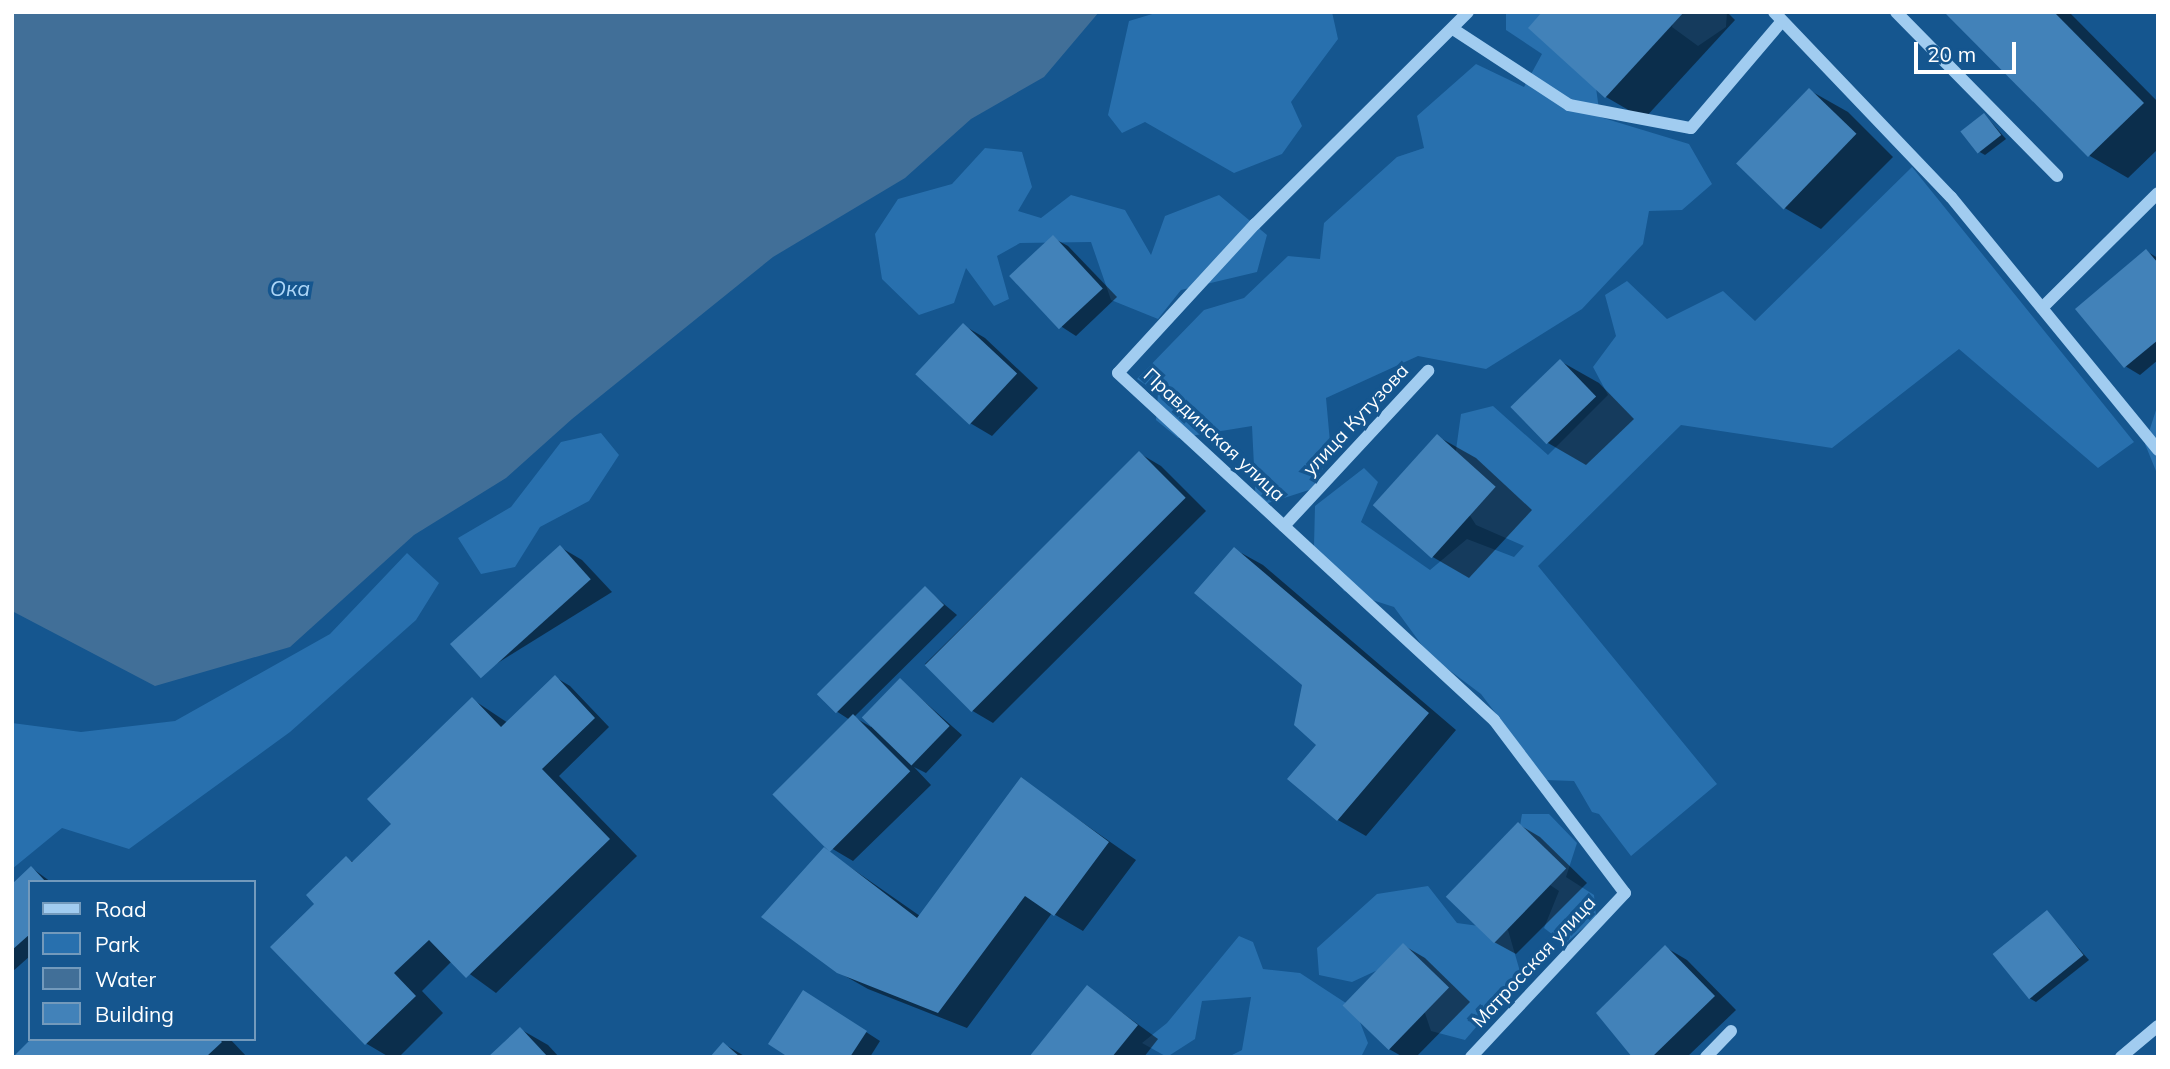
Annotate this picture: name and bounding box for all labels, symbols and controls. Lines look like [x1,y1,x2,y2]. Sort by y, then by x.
scale bar [1918,28,2020,72]
text: 20 m [1927,41,1976,67]
water label: Ока [270,275,310,301]
street label: улица Кутузова [1298,359,1414,481]
street label: Правдинская улица [1139,364,1289,506]
legend [28,880,256,1041]
street label: Матросская улица [1467,892,1601,1032]
text: Road [95,896,146,922]
text: Park [95,931,139,957]
text: Water [95,966,156,992]
text: Building [95,1001,174,1027]

